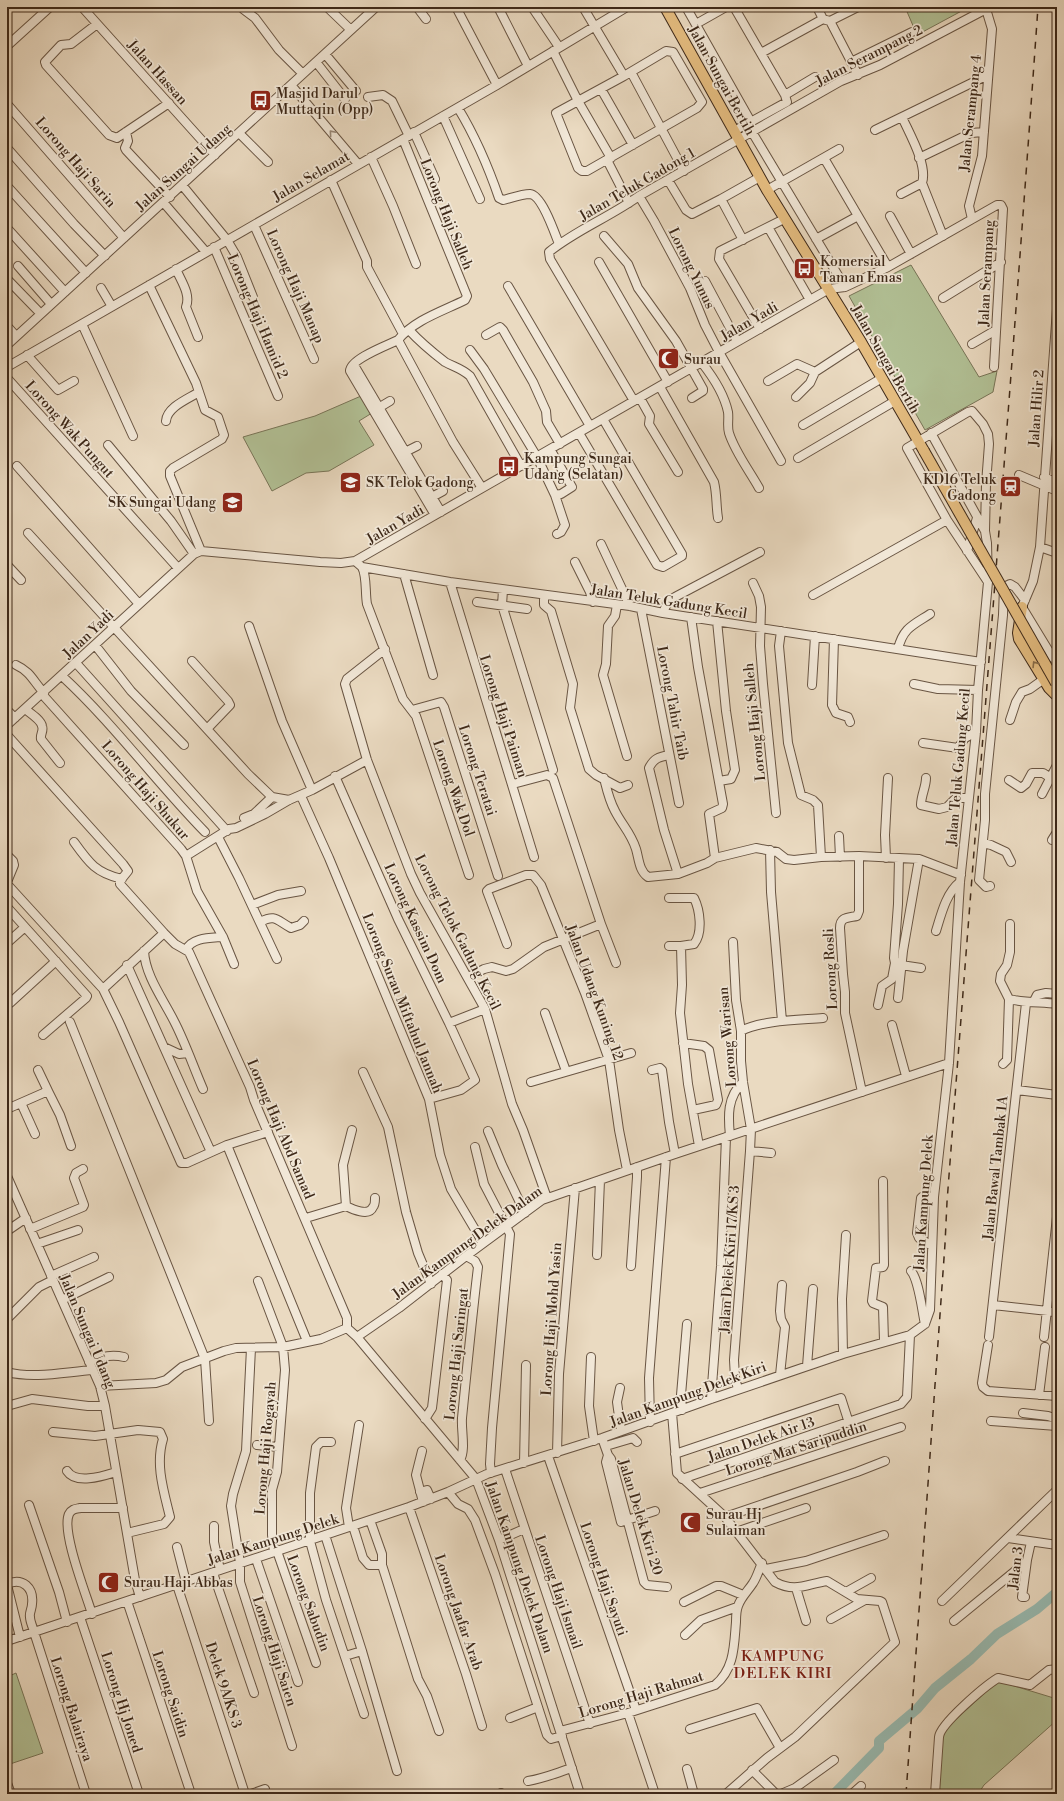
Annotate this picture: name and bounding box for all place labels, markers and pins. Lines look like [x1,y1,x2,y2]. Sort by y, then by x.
place label: Masjid Darul Muttaqin (Opp) [276,85,373,119]
bus stop icon: Masjid Darul Muttaqin (Opp) [248,88,274,114]
place label: Komersial Taman Emas [820,253,902,287]
bus stop icon: Komersial Taman Emas [792,256,818,282]
mosque icon: Surau [655,346,681,372]
place label: Surau [684,351,721,369]
place label: Kampung Sungai Udang (Selatan) [524,450,632,484]
bus stop icon: Kampung Sungai Udang (Selatan) [495,453,521,479]
school or university icon: SK Telok Gadong [337,469,363,495]
place label: KD16 Teluk Gadong [923,471,997,505]
place label: SK Telok Gadong [366,474,475,492]
station icon: KD16 Teluk Gadong [998,474,1024,500]
school or university icon: SK Sungai Udang [219,489,245,515]
place label: SK Sungai Udang [108,494,217,512]
place label: Surau Hj Sulaiman [706,1506,766,1540]
mosque icon: Surau Hj Sulaiman [678,1509,704,1535]
mosque icon: Surau Haji Abbas [95,1569,121,1595]
place label: Surau Haji Abbas [124,1574,233,1592]

